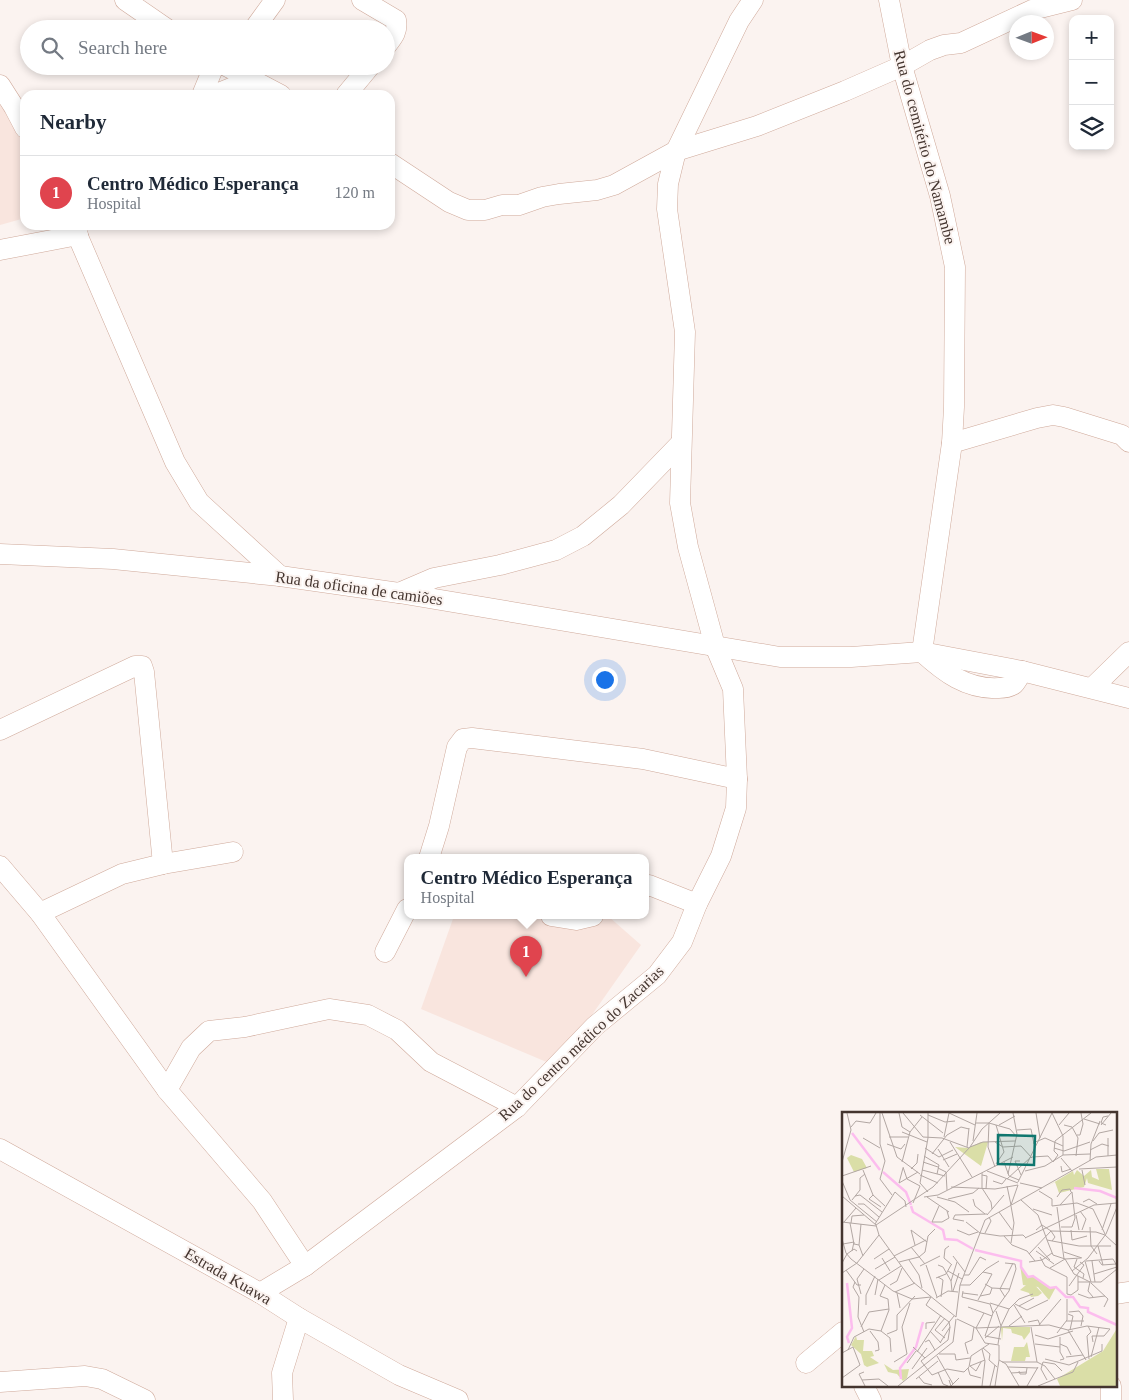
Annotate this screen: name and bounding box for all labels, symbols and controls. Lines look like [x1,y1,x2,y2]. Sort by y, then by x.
north arrow [1009,15,1054,60]
map controls [1069,15,1114,150]
button: + [1069,15,1114,60]
search box [20,20,395,75]
icon: search [38,34,66,62]
text: Search here [78,37,167,58]
street label: Rua do cemitério do Namambe [891,48,959,246]
button: − [1069,60,1114,105]
button: layers [1069,105,1114,150]
text: Nearby [40,110,107,134]
text: Centro Médico Esperança [87,173,299,194]
text: 1 [52,184,60,201]
text: 120 m [335,184,375,201]
text: Hospital [87,195,141,212]
street label: Rua da oficina de camiões [274,568,444,608]
your location [592,667,618,693]
popup [404,854,649,919]
text: Centro Médico Esperança [421,867,632,888]
text: Hospital [421,889,475,906]
pin: 1 [510,936,542,977]
street label: Rua do centro médico do Zacarias [495,962,667,1124]
inset map [842,1112,1116,1388]
street label: Estrada Kuawa [182,1244,274,1308]

